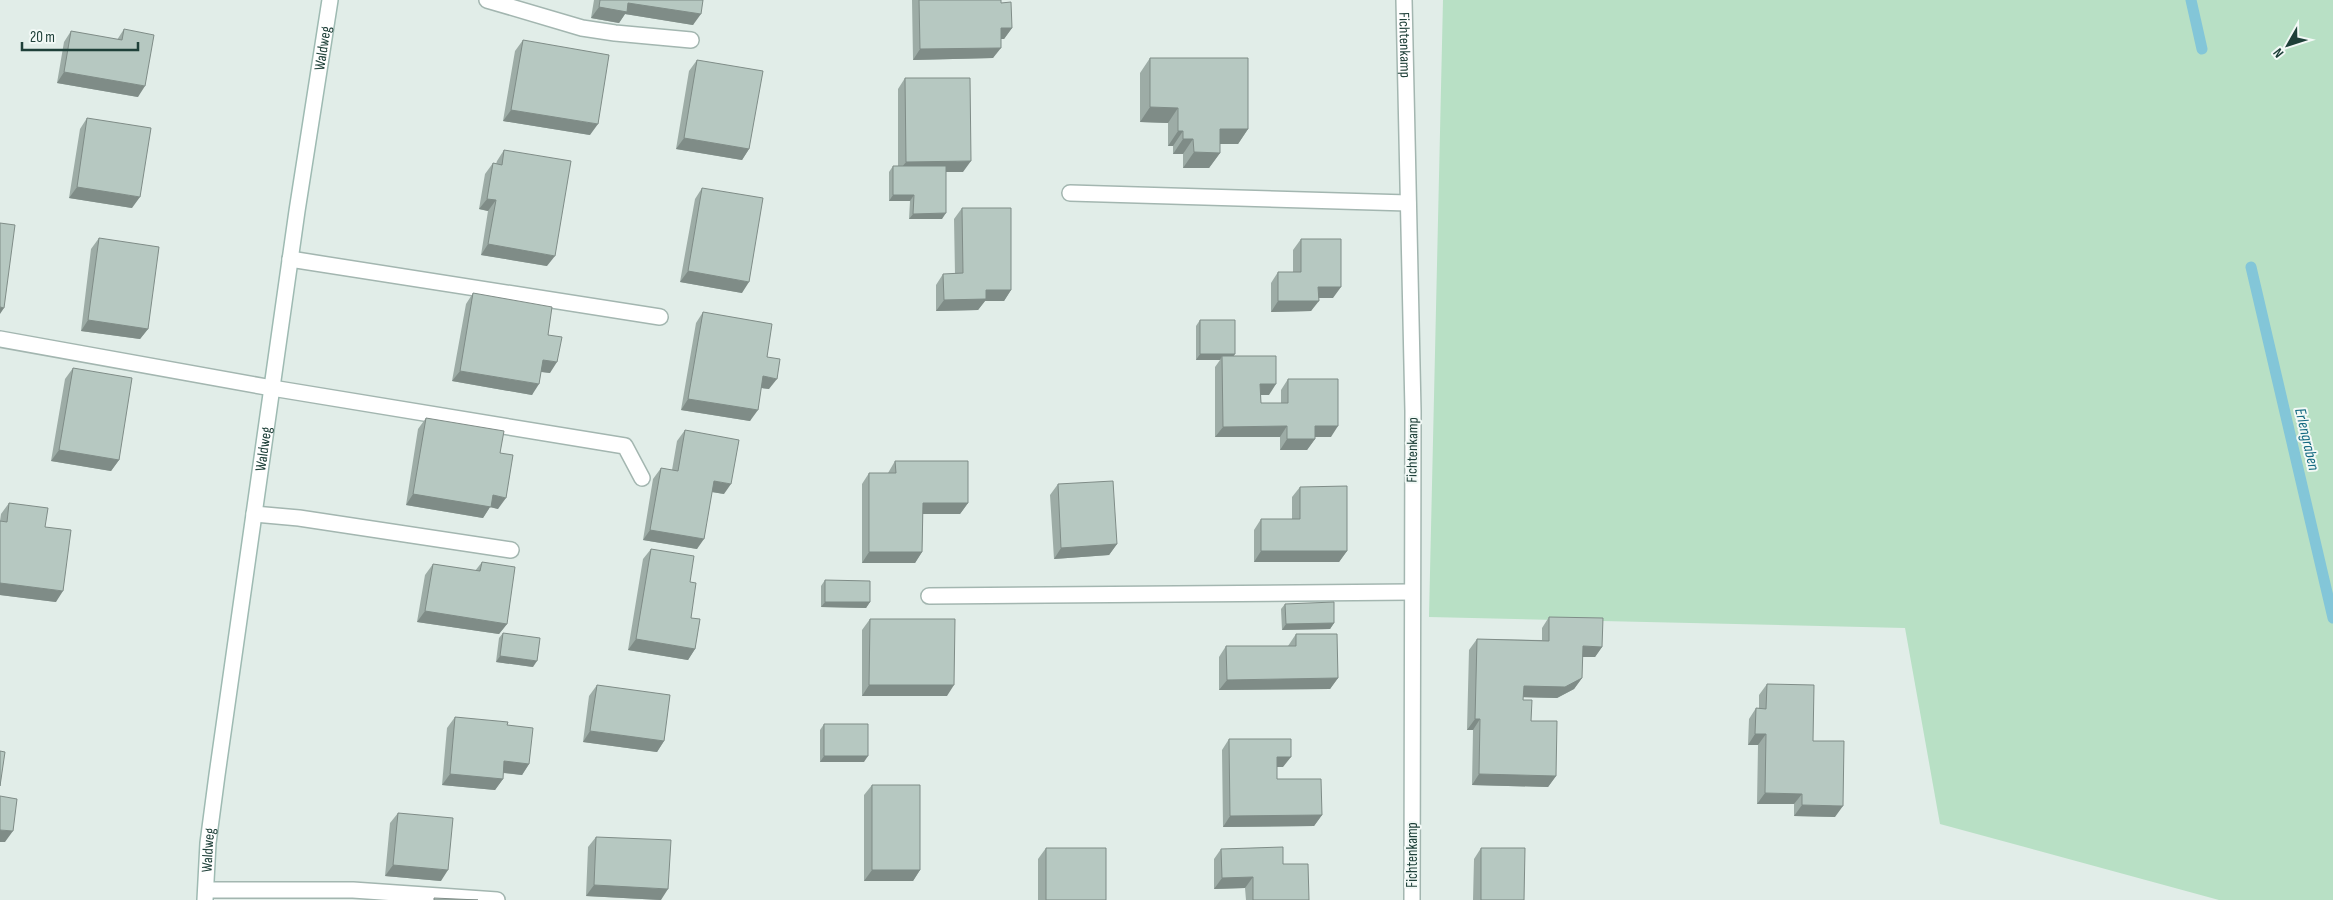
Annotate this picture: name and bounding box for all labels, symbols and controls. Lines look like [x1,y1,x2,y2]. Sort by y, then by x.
street label: Fichtenkamp [1394,12,1415,78]
scale bar [22,20,139,52]
north arrow [2263,20,2313,70]
street label: Waldweg [310,25,336,72]
text: 20 m [30,28,55,47]
text: N [2269,45,2287,61]
water label: Erlengraben [2290,406,2323,473]
street label: Fichtenkamp [1402,417,1423,483]
street label: Waldweg [251,426,276,472]
street label: Fichtenkamp [1403,822,1422,888]
street label: Waldweg [197,827,220,873]

